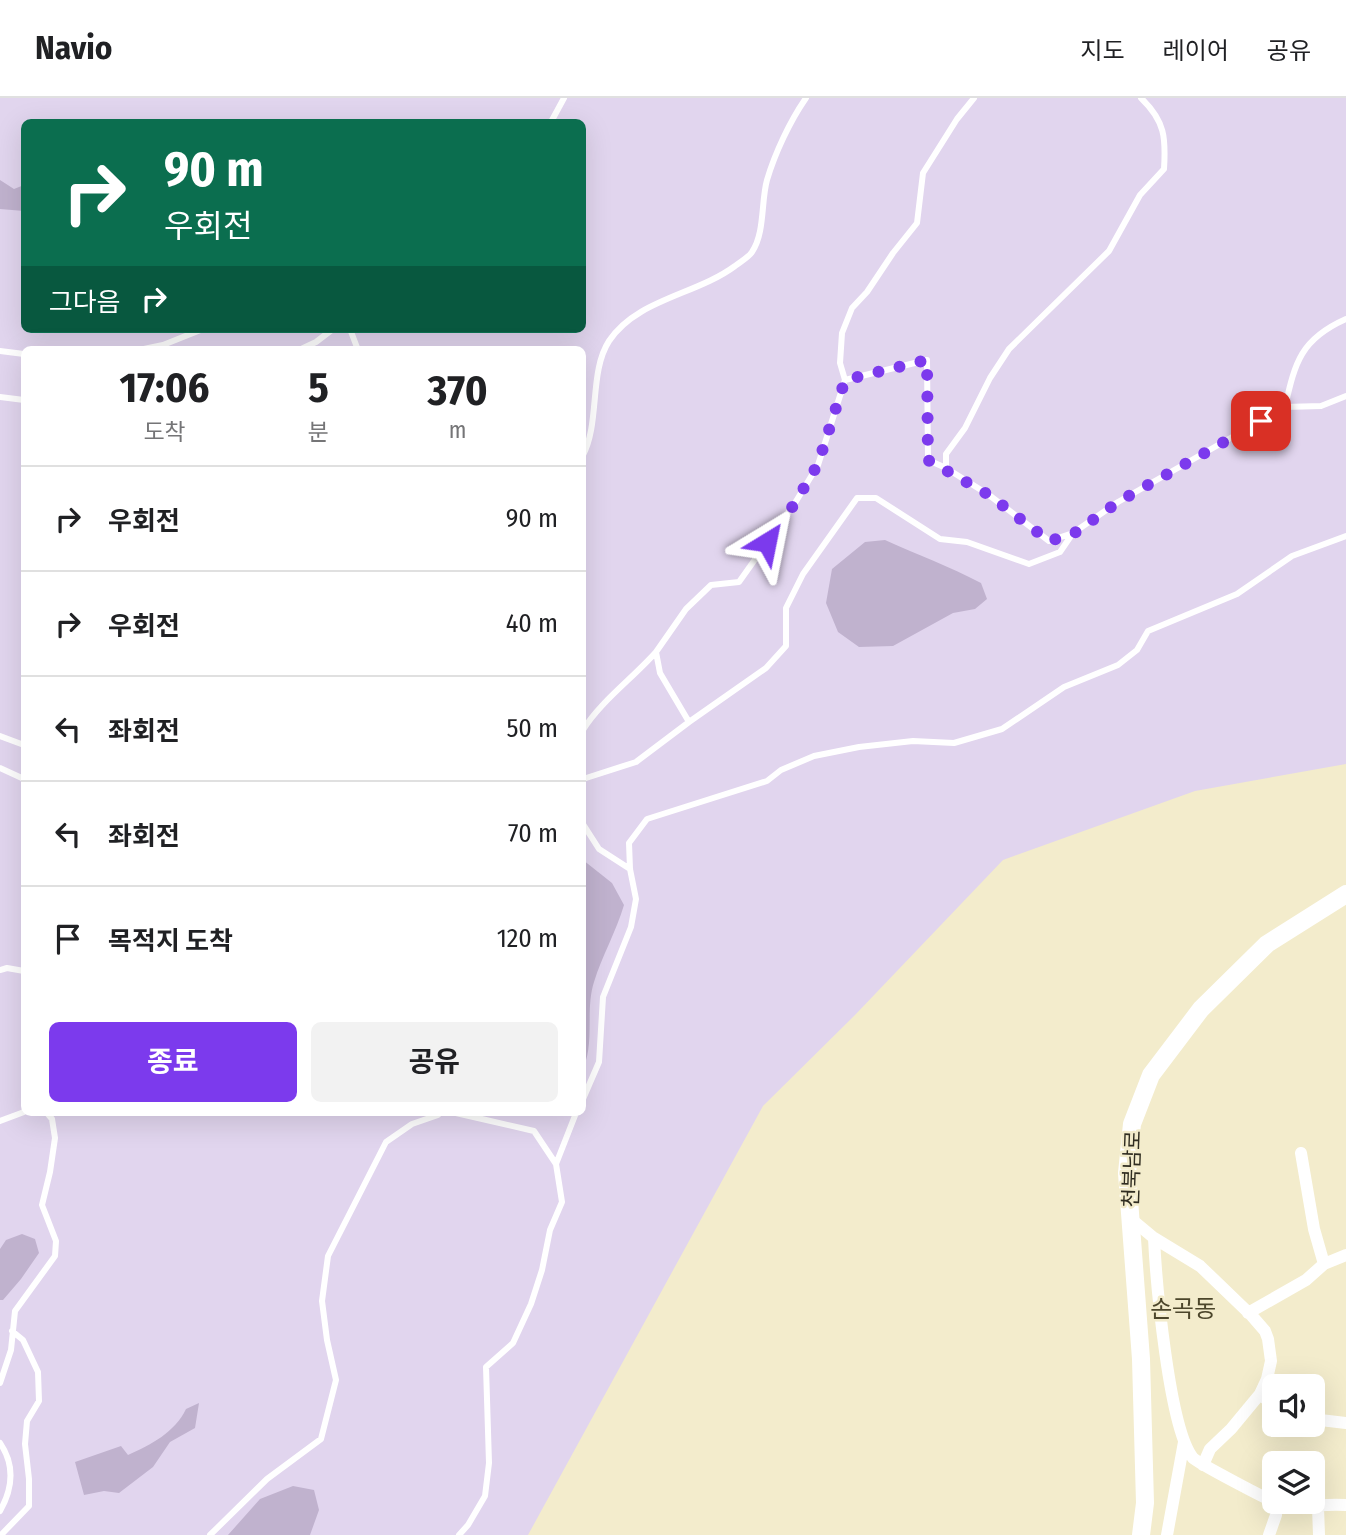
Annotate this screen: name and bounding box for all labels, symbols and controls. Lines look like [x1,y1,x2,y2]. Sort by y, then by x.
text: Navio [35,28,112,68]
text: 지도 [1080,37,1125,65]
text: 레이어 [1163,37,1229,65]
text: 공유 [1267,37,1311,65]
text: 90 m [164,140,264,199]
icon: right [49,147,140,238]
text: 우회전 [164,207,252,245]
icon: right [135,280,173,318]
text: 그다음 [49,287,121,318]
text: 17:06 [119,363,210,413]
text: 5 [308,363,329,413]
text: 370 [427,366,488,416]
pin [1231,391,1291,451]
icon: arrive [1242,402,1280,440]
text: m [449,416,466,444]
text: 도착 [143,418,186,446]
text: 분 [308,418,329,446]
icon: right [49,500,87,538]
text: 90 m [506,503,558,534]
position arrow [730,505,804,579]
text: 우회전 [108,506,180,537]
icon: right [49,605,87,643]
text: 40 m [506,608,558,639]
text: 우회전 [108,611,180,642]
icon: left [49,710,87,748]
text: 50 m [506,713,558,744]
text: 좌회전 [108,716,180,747]
icon: left [49,815,87,853]
text: 70 m [508,818,558,849]
text: 좌회전 [108,821,180,852]
icon: arrive [49,920,87,958]
text: 120 m [497,923,558,954]
text: 목적지 도착 [108,926,233,957]
button: 종료 [49,1022,297,1102]
button: 공유 [311,1022,558,1102]
street label: 천북남로 [1118,1130,1146,1208]
district label: 손곡동 [1150,1295,1216,1323]
map controls [1262,1374,1325,1514]
button: sound [1262,1374,1325,1437]
button: layers [1262,1451,1325,1514]

